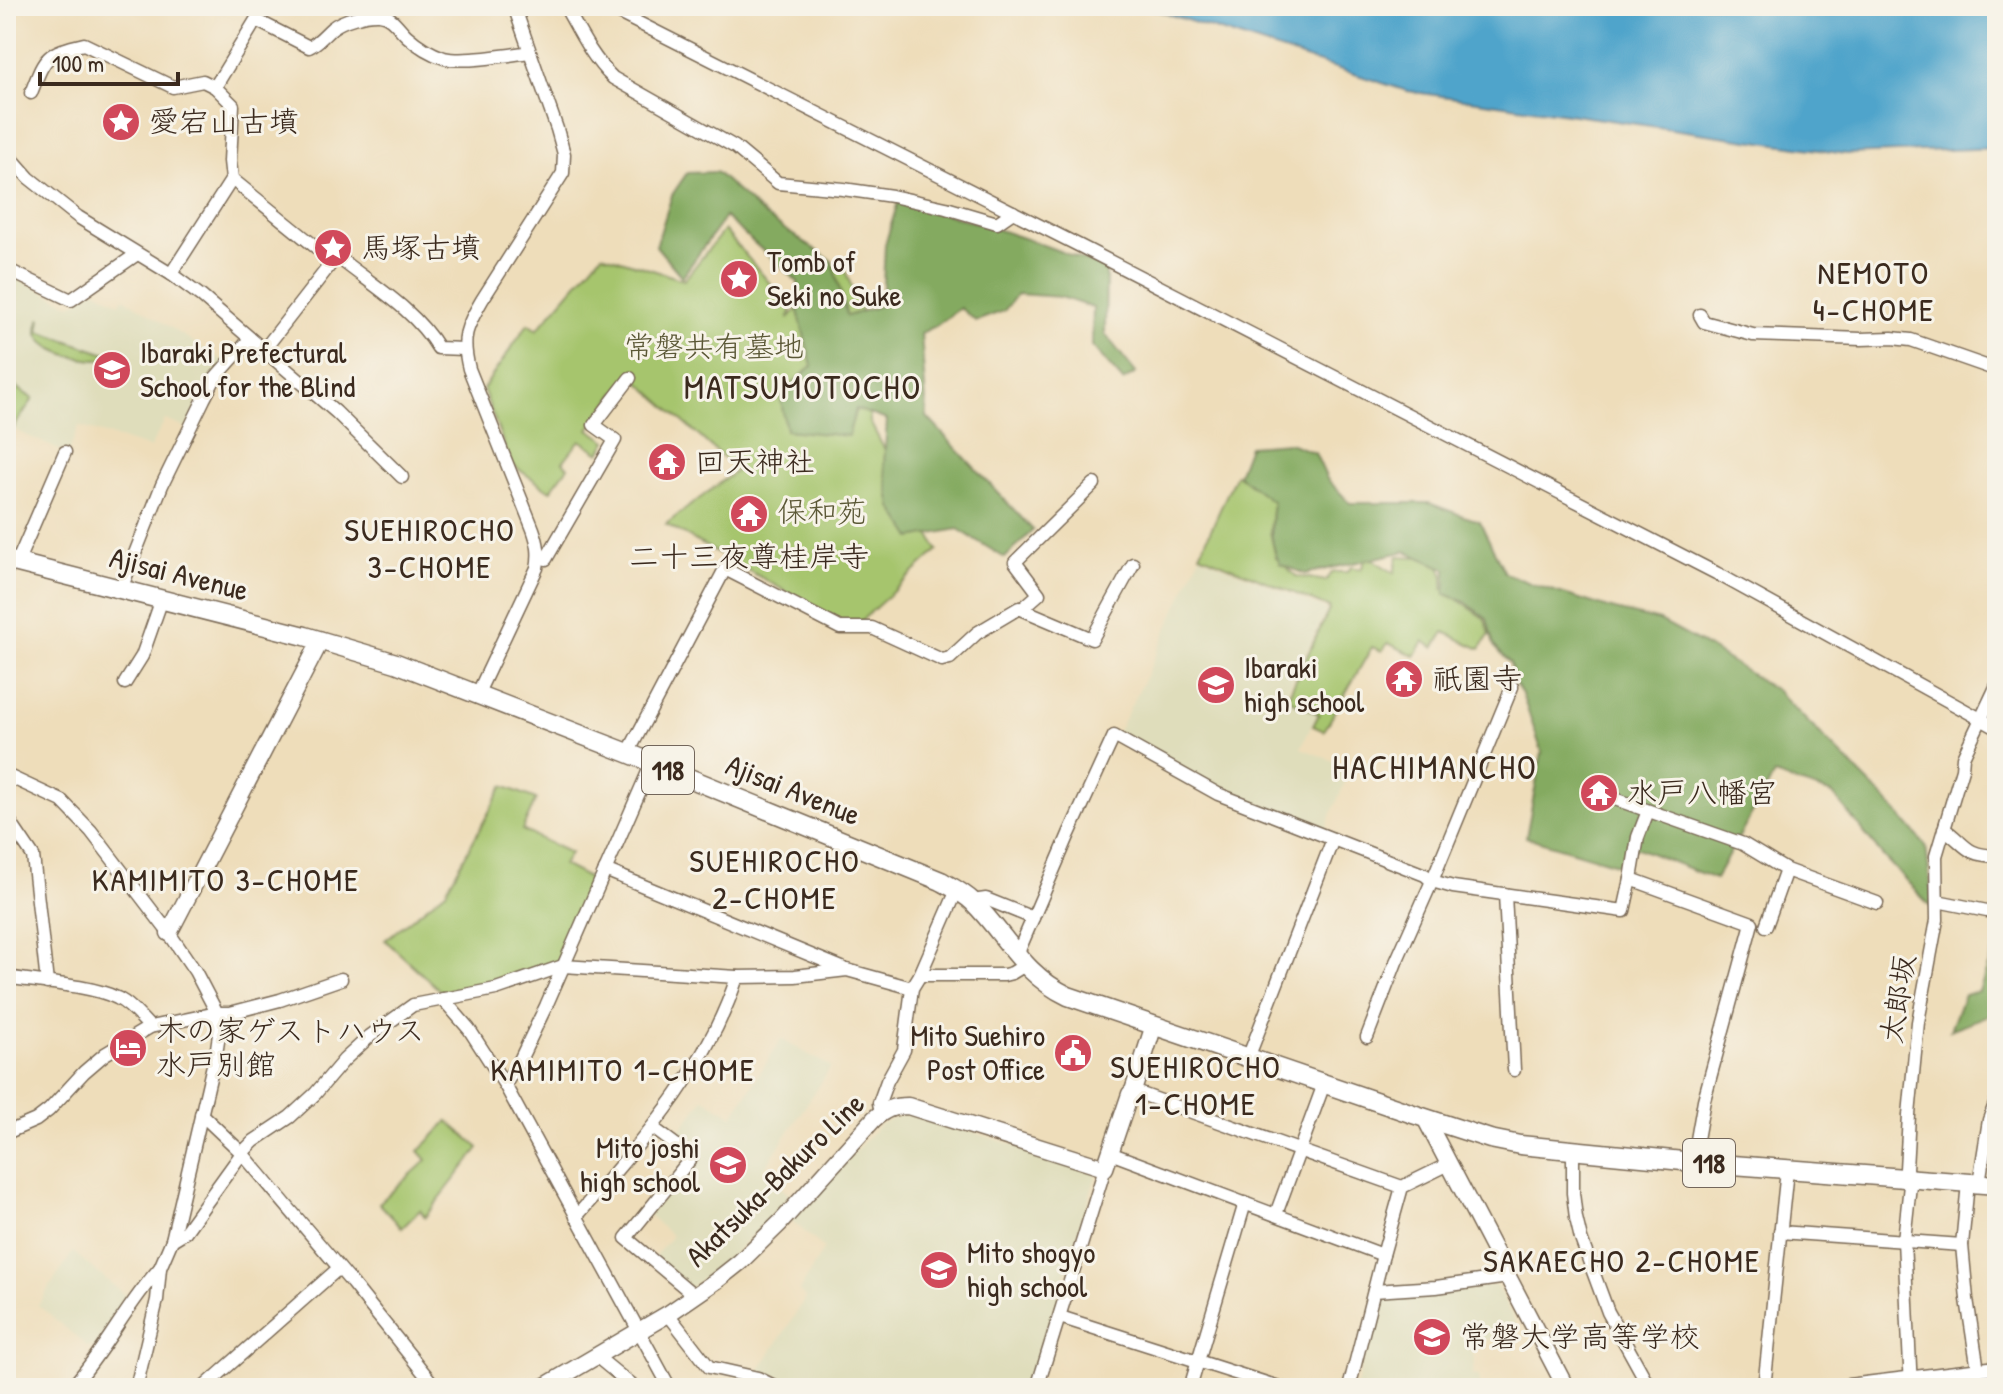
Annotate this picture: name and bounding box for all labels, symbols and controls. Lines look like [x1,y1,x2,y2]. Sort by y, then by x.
scale bar [40,36,178,86]
text: 100 m [52,47,104,79]
place icon: 愛宕山古墳 [100,101,142,143]
place label: 愛宕山古墳 [149,101,299,141]
place icon: 馬塚古墳 [312,227,354,269]
place label: 馬塚古墳 [361,227,481,267]
place label: Tomb of Seki no Suke [767,241,902,315]
district label: NEMOTO 4-CHOME [1813,251,1935,331]
place icon: Tomb of Seki no Suke [718,258,760,300]
park label: 常磐共有墓地 [624,326,804,366]
place label: Ibaraki Prefectural School for the Blind [140,332,356,406]
school or university icon: Ibaraki Prefectural School for the Blind [91,349,133,391]
district label: MATSUMOTOCHO [684,364,922,410]
temple icon: 回天神社 [646,441,688,483]
place label: 回天神社 [695,441,815,481]
park label: 保和苑 [777,491,867,531]
temple icon: 二十三夜尊桂岸寺 [728,493,770,535]
district label: SUEHIROCHO 3-CHOME [344,508,516,588]
place label: 二十三夜尊桂岸寺 [629,536,869,576]
street label: Ajisai Avenue [106,537,253,610]
place label: Ibaraki high school [1244,647,1364,721]
temple icon: 祇園寺 [1383,658,1425,700]
place label: 祇園寺 [1432,658,1522,698]
school or university icon: Ibaraki high school [1195,664,1237,706]
street label: Ajisai Avenue [720,744,866,834]
district label: HACHIMANCHO [1332,744,1538,790]
road number: 118 [642,746,694,794]
temple icon: 水戸八幡宮 [1578,772,1620,814]
place label: 水戸八幡宮 [1627,772,1777,812]
district label: SUEHIROCHO 2-CHOME [689,839,861,919]
district label: KAMIMITO 3-CHOME [92,858,360,901]
street label: 太郎坂 [1870,951,1924,1046]
place label: 木の家ゲストハウス 水戸別館 [156,1010,425,1084]
place label: Mito Suehiro Post Office [910,1015,1045,1089]
hotel icon: 木の家ゲストハウス 水戸別館 [107,1027,149,1069]
public building icon: Mito Suehiro Post Office [1052,1032,1094,1074]
district label: SUEHIROCHO 1-CHOME [1110,1045,1282,1125]
district label: KAMIMITO 1-CHOME [490,1048,756,1091]
street label: Akatsuka-Bakuro Line [676,1083,873,1275]
place label: Mito joshi high school [580,1127,700,1201]
road number: 118 [1683,1139,1735,1187]
school or university icon: Mito joshi high school [707,1144,749,1186]
place label: Mito shogyo high school [967,1232,1095,1306]
district label: SAKAECHO 2-CHOME [1483,1239,1761,1282]
school or university icon: Mito shogyo high school [918,1249,960,1291]
school or university icon: 常磐大学高等学校 [1411,1316,1453,1358]
place label: 常磐大学高等学校 [1460,1316,1700,1356]

